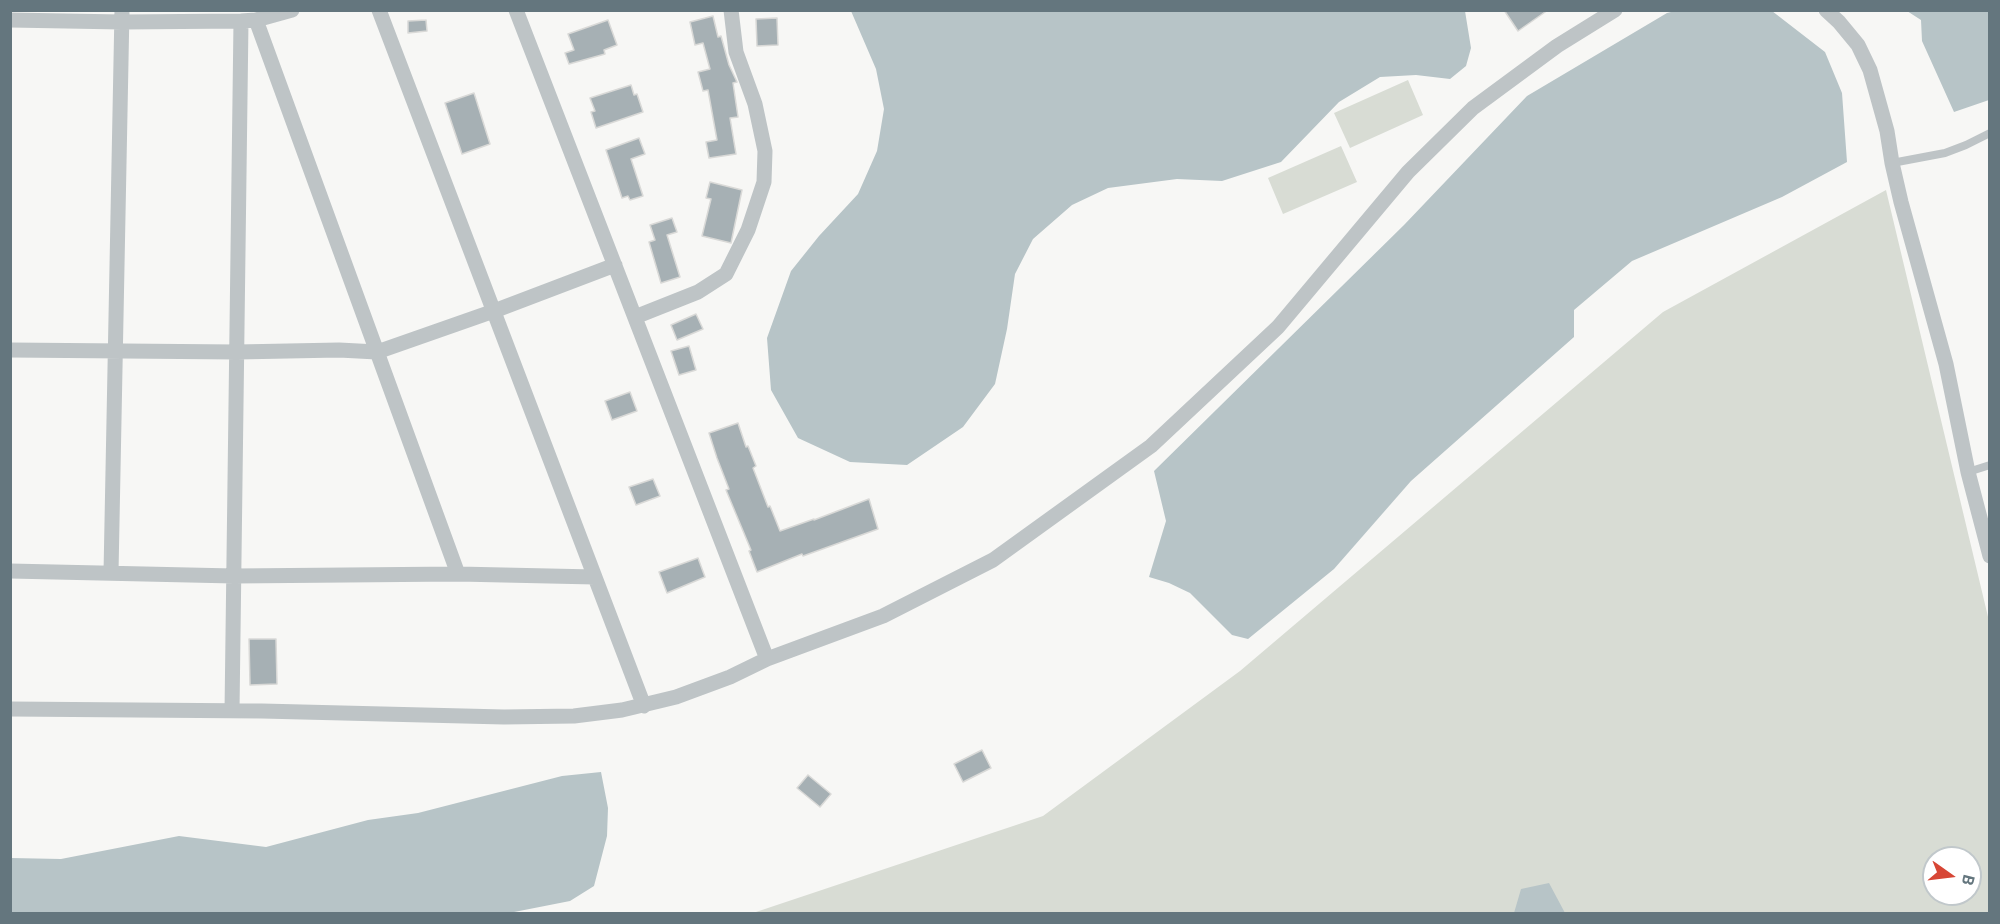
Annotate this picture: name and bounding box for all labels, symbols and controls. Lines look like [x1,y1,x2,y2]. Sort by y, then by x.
north arrow [1922,846,1982,906]
text: B [1958,873,1978,887]

